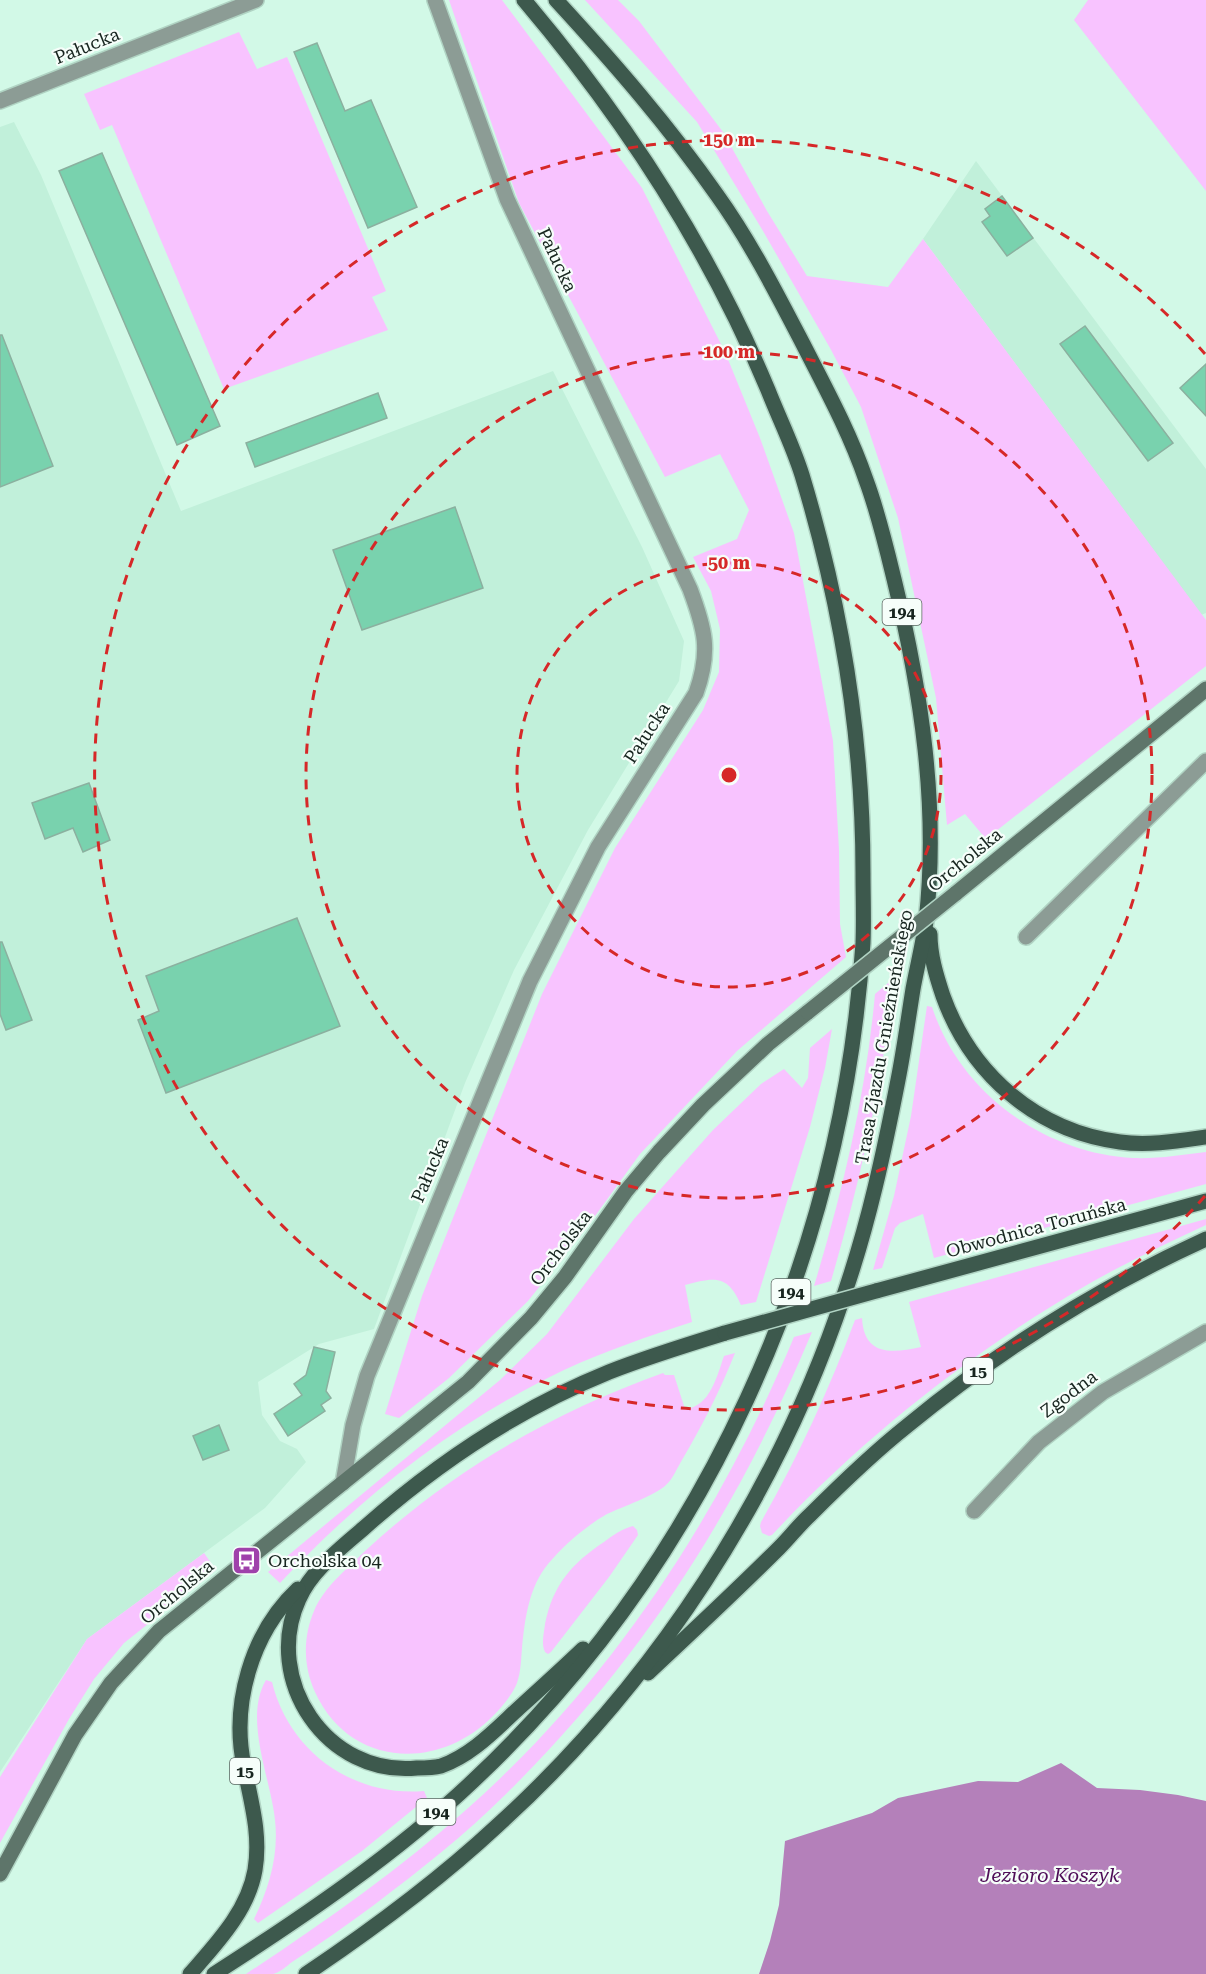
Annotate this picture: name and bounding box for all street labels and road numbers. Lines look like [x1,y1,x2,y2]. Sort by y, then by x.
street label: Pałucka [51,23,123,68]
street label: Pałucka [533,224,582,295]
road number: 194 [882,599,922,625]
street label: Pałucka [619,698,674,767]
street label: Orcholska [924,823,1006,896]
street label: Trasa Zjazdu Gnieźnieńskiego [851,908,916,1166]
street label: Pałucka [407,1134,453,1205]
street label: Obwodnica Toruńska [943,1193,1128,1262]
street label: Orcholska [525,1206,596,1290]
road number: 194 [772,1279,810,1305]
road number: 15 [963,1358,993,1384]
street label: Zgodna [1036,1365,1101,1422]
street label: Orcholska [136,1555,218,1628]
road number: 15 [230,1758,260,1784]
road number: 194 [416,1799,456,1825]

